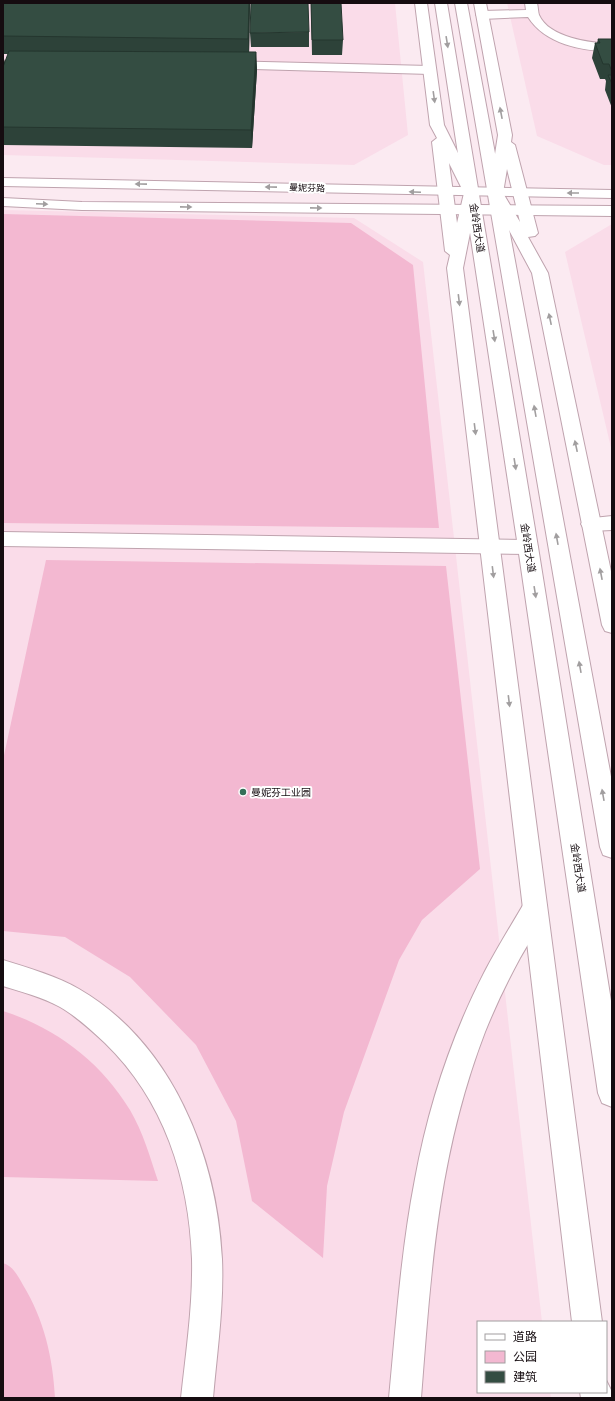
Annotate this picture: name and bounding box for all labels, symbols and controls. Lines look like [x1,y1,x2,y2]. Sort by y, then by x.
one-way arrow [444,35,450,48]
one-way arrow [431,91,437,103]
one-way arrow [498,107,504,119]
one-way arrow [134,181,147,187]
street label: 曼妮芬路 [289,181,325,194]
one-way arrow [265,184,277,191]
one-way arrow [409,188,421,195]
one-way arrow [566,190,579,196]
one-way arrow [36,200,48,207]
street label: 金岭西大道 [468,202,486,254]
one-way arrow [180,204,193,210]
one-way arrow [310,205,323,211]
one-way arrow [456,294,462,306]
one-way arrow [546,313,552,325]
one-way arrow [491,330,497,342]
one-way arrow [532,405,538,417]
one-way arrow [472,423,478,435]
one-way arrow [572,440,578,452]
one-way arrow [512,458,518,470]
street label: 金岭西大道 [519,522,537,574]
one-way arrow [554,533,560,545]
one-way arrow [490,565,496,578]
one-way arrow [598,567,604,580]
one-way arrow [532,586,538,599]
one-way arrow [577,661,583,673]
one-way arrow [506,694,512,707]
marker: 曼妮芬工业园 [238,787,248,797]
place label: 曼妮芬工业园 [251,787,311,798]
one-way arrow [600,789,606,801]
street label: 金岭西大道 [569,842,587,894]
legend [477,1321,607,1393]
text: 道路 [513,1330,537,1344]
text: 公园 [513,1350,537,1364]
text: 建筑 [513,1370,537,1384]

